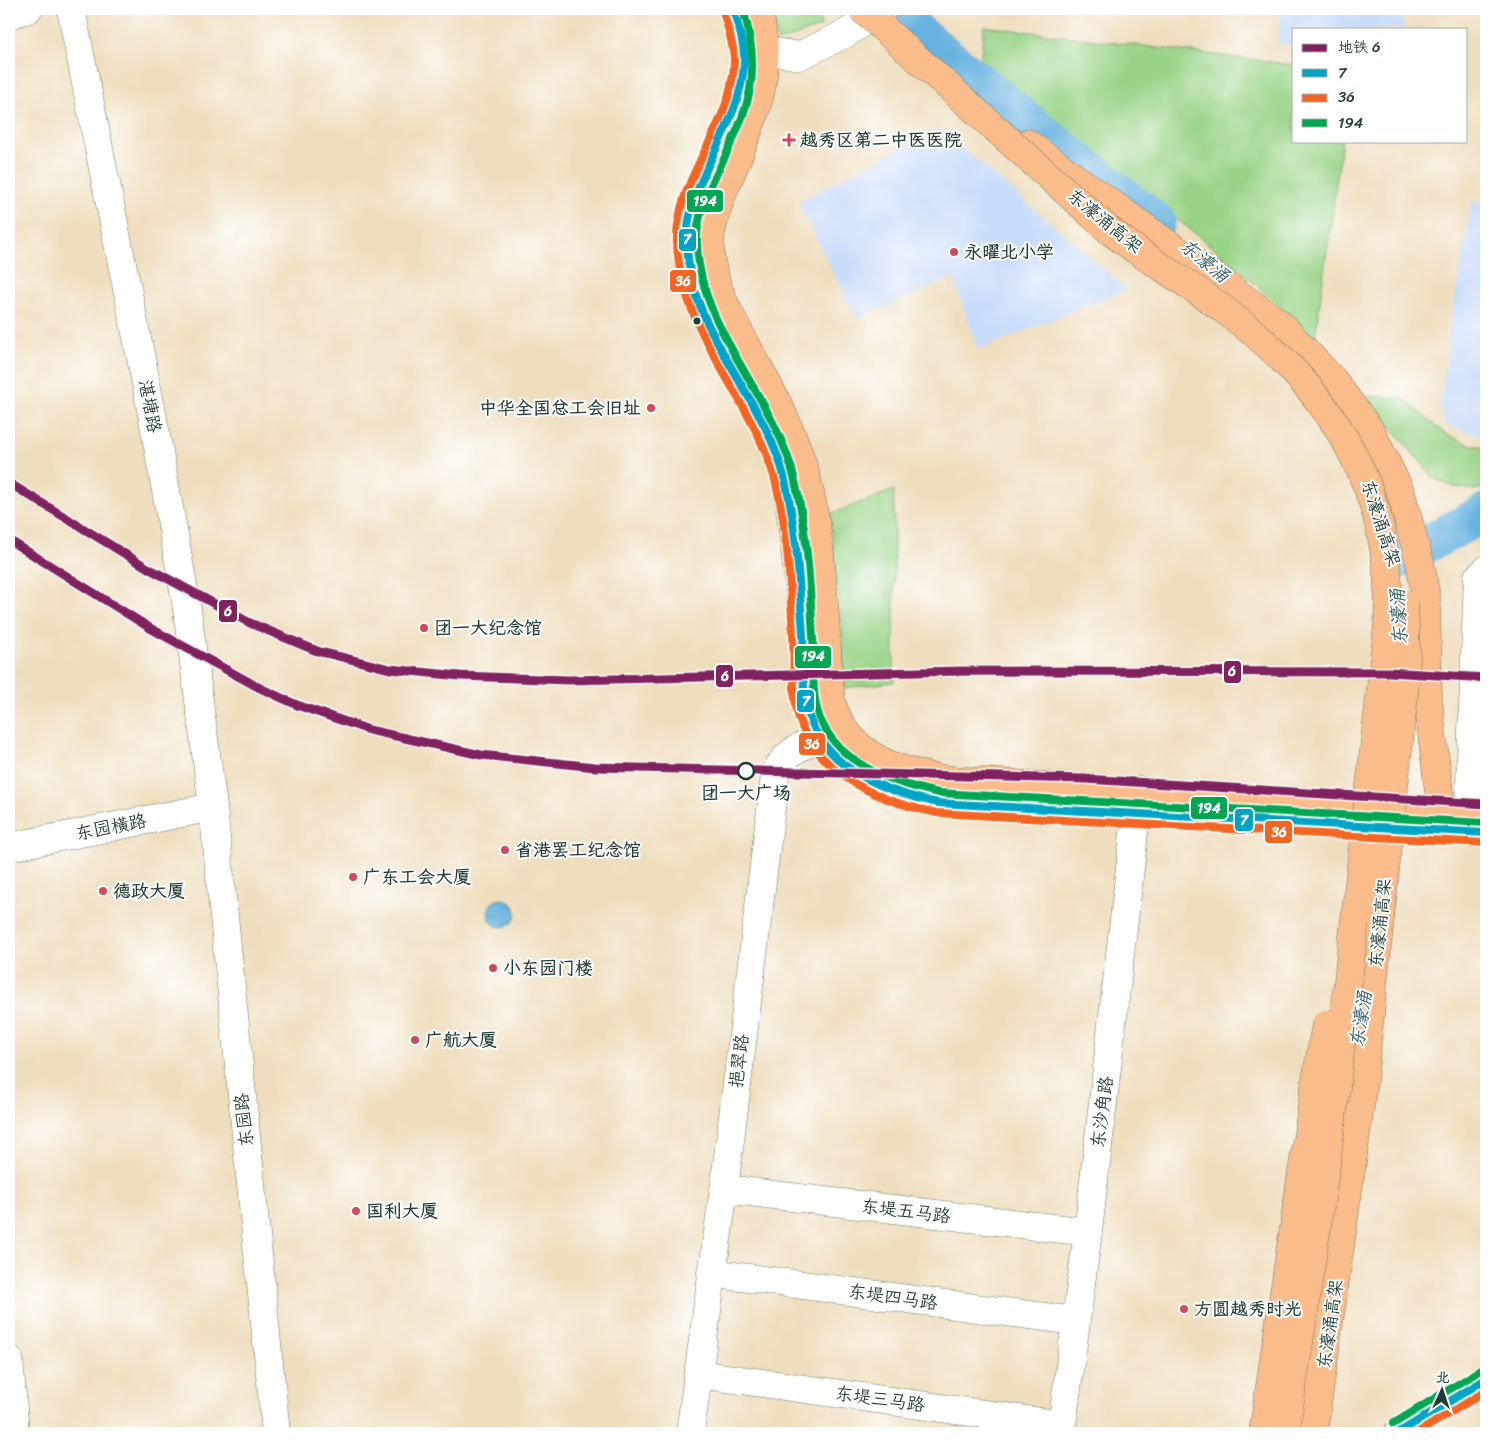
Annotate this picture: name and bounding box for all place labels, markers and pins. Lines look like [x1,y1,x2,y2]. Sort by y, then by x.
place label: 越秀区第二中医医院 [800,124,962,156]
marker: 越秀区第二中医医院 [782,133,796,147]
place label: 永曜北小学 [964,236,1054,268]
marker: 永曜北小学 [948,246,960,258]
unlabelled marker [692,316,702,326]
place label: 中华全国总工会旧址 [479,392,641,424]
marker: 中华全国总工会旧址 [645,402,657,414]
place label: 团一大纪念馆 [434,612,542,644]
marker: 团一大纪念馆 [418,622,430,634]
marker: 团一大广场 [737,762,755,780]
place label: 团一大广场 [701,777,791,809]
place label: 省港罢工纪念馆 [515,834,641,866]
marker: 省港罢工纪念馆 [499,844,511,856]
place label: 广东工会大厦 [363,861,471,893]
marker: 广东工会大厦 [347,871,359,883]
place label: 德政大厦 [113,875,185,907]
marker: 德政大厦 [97,885,109,897]
place label: 小东园门楼 [503,952,593,984]
marker: 小东园门楼 [487,962,499,974]
place label: 广航大厦 [425,1024,497,1056]
marker: 广航大厦 [409,1034,421,1046]
place label: 国利大厦 [366,1195,438,1227]
marker: 国利大厦 [350,1205,362,1217]
place label: 方圆越秀时光 [1194,1293,1302,1325]
marker: 方圆越秀时光 [1178,1303,1190,1315]

